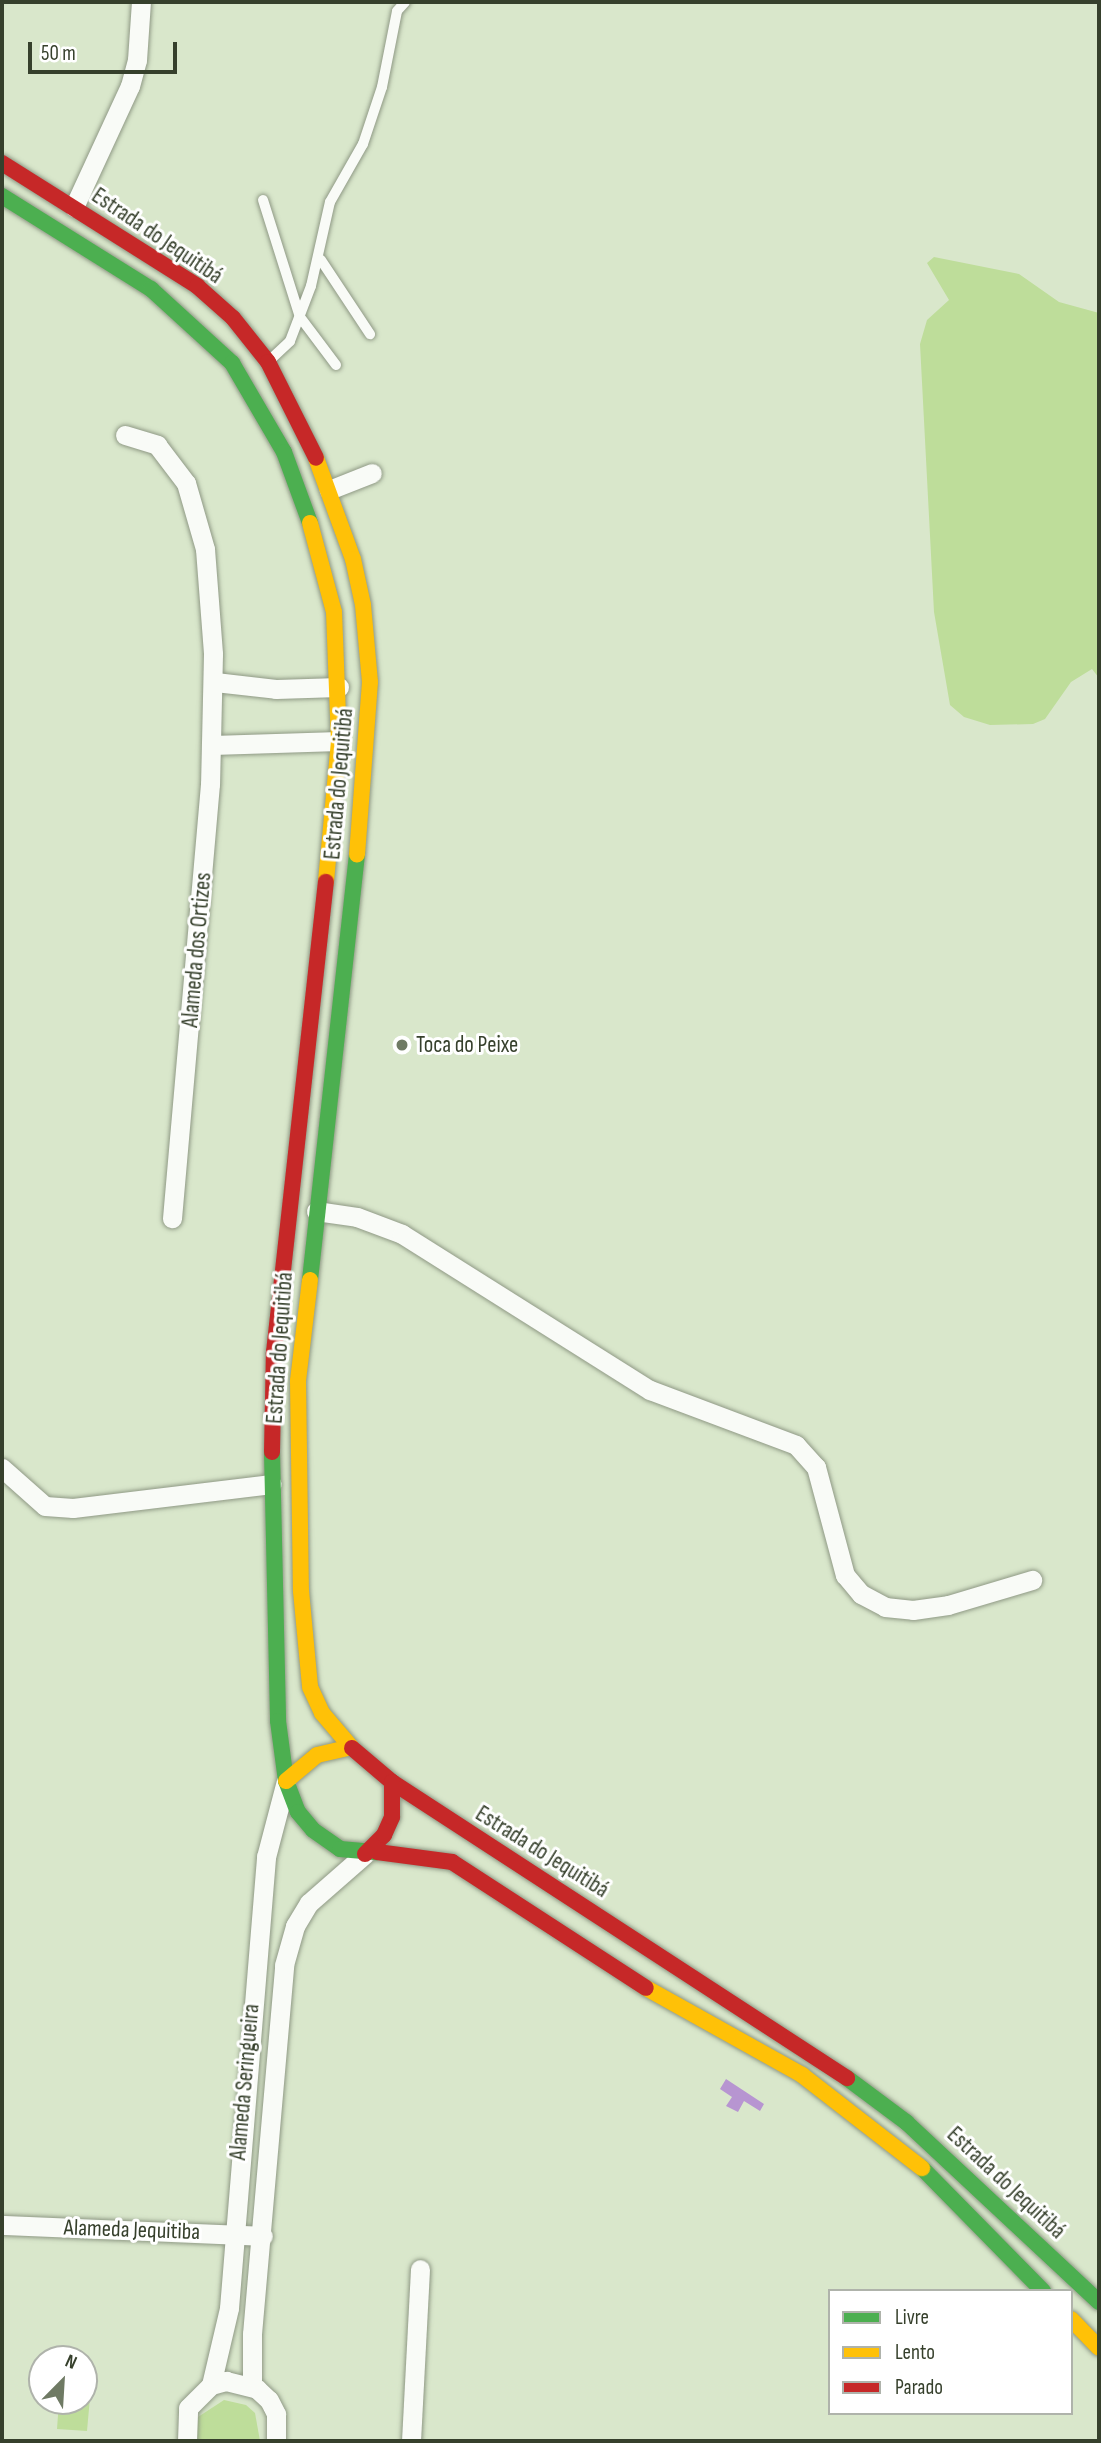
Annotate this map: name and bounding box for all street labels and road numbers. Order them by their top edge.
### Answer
street label: Estrada do Jequitibá [86,182,228,290]
street label: Estrada do Jequitibá [319,707,359,861]
street label: Alameda dos Ortizes [176,871,218,1029]
street label: Estrada do Jequitibá [261,1271,299,1425]
street label: Estrada do Jequitibá [470,1800,614,1904]
street label: Alameda Seringueira [224,2003,266,2161]
street label: Estrada do Jequitibá [941,2121,1071,2245]
street label: Alameda Jequitiba [63,2214,201,2246]

